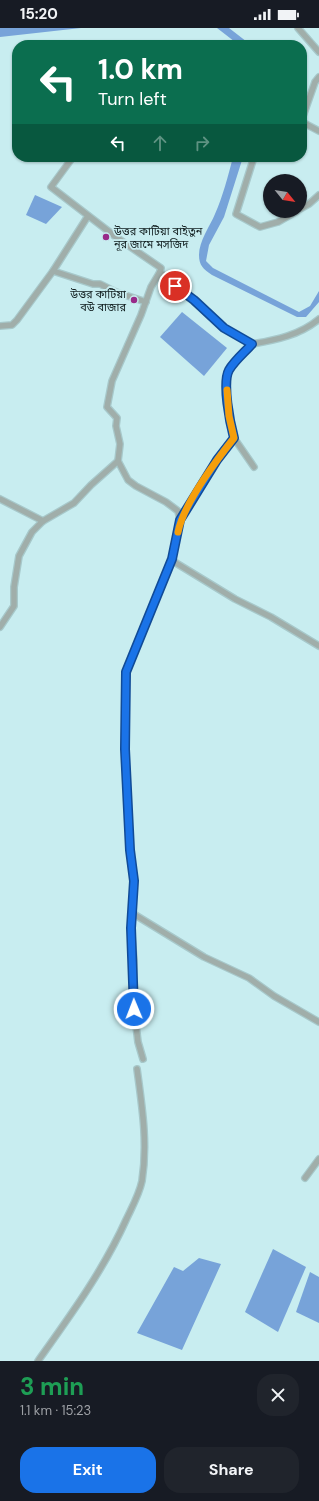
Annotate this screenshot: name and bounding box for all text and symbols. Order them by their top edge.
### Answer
text: 15:20 [20,4,58,24]
text: 1.0 km [98,51,183,88]
icon: left [32,56,84,108]
text: Turn left [98,87,167,111]
icon: left [107,132,129,154]
icon: ahead [149,132,171,154]
icon: right [191,132,213,154]
north arrow [263,174,307,218]
map controls [263,174,307,218]
place label: উত্তর কাটিয়া বাইতুন নূর জামে মসজিদ [113,224,203,251]
marker: উত্তর কাটিয়া বাইতুন নূর জামে মসজিদ [101,232,111,242]
pin [158,269,192,303]
icon: arrive [164,275,186,297]
place label: উত্তর কাটিয়া বউ বাজার [69,287,127,314]
marker: উত্তর কাটিয়া বউ বাজার [129,295,139,305]
position arrow [113,988,155,1030]
text: 3 min [20,1371,84,1402]
button: close [257,1374,299,1416]
text: 1.1 km · 15:23 [20,1402,91,1419]
button: Exit [20,1447,156,1493]
button: Share [164,1447,299,1493]

